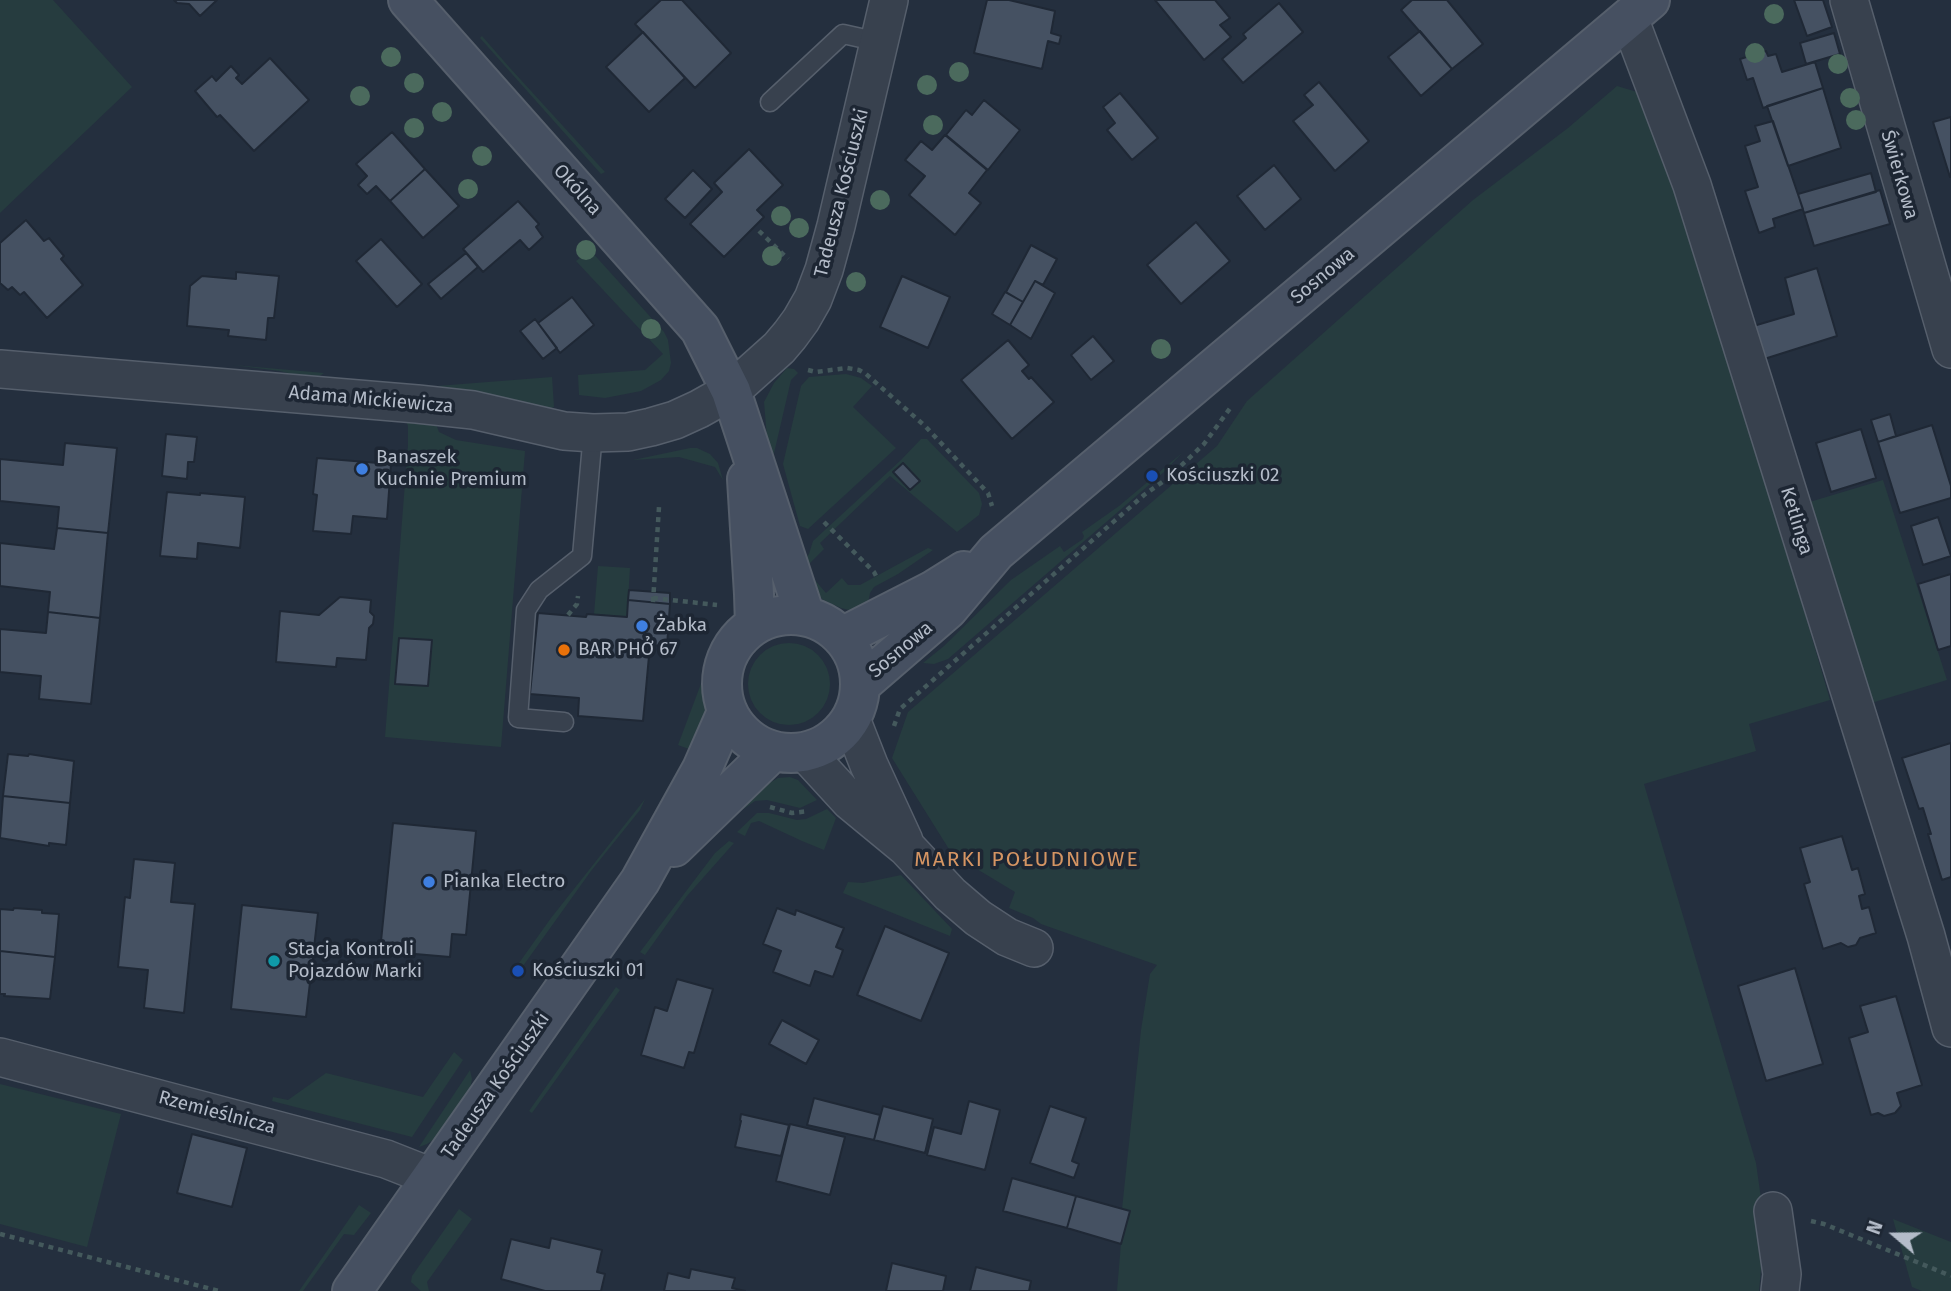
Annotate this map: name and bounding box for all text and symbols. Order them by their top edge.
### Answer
street label: Tadeusza Kościuszki [810,106,874,280]
street label: Świerkowa [1875,128,1923,222]
street label: Okólna [548,160,606,220]
street label: Sosnowa [1286,243,1360,309]
street label: Adama Mickiewicza [288,381,454,419]
place label: Banaszek Kuchnie Premium [376,447,527,491]
marker: Banaszek Kuchnie Premium [354,461,370,477]
place label: Kościuszki 02 [1166,465,1279,487]
marker: Kościuszki 02 [1144,468,1160,484]
street label: Ketlinga [1775,484,1817,558]
place label: Żabka [656,615,707,637]
street label: Sosnowa [864,617,938,683]
marker: Żabka [634,618,650,634]
place label: BAR PHỞ 67 [578,639,677,661]
marker: BAR PHỞ 67 [556,642,572,658]
district label: MARKI POŁUDNIOWE [916,847,1138,873]
place label: Pianka Electro [443,871,565,893]
marker: Pianka Electro [421,874,437,890]
place label: Stacja Kontroli Pojazdów Marki [288,939,422,983]
marker: Stacja Kontroli Pojazdów Marki [266,953,282,969]
place label: Kościuszki 01 [532,960,644,982]
marker: Kościuszki 01 [510,963,526,979]
street label: Tadeusza Kościuszki [437,1009,555,1163]
street label: Rzemieślnicza [156,1086,278,1140]
north arrow [1860,1200,1930,1270]
text: N [1862,1218,1888,1238]

